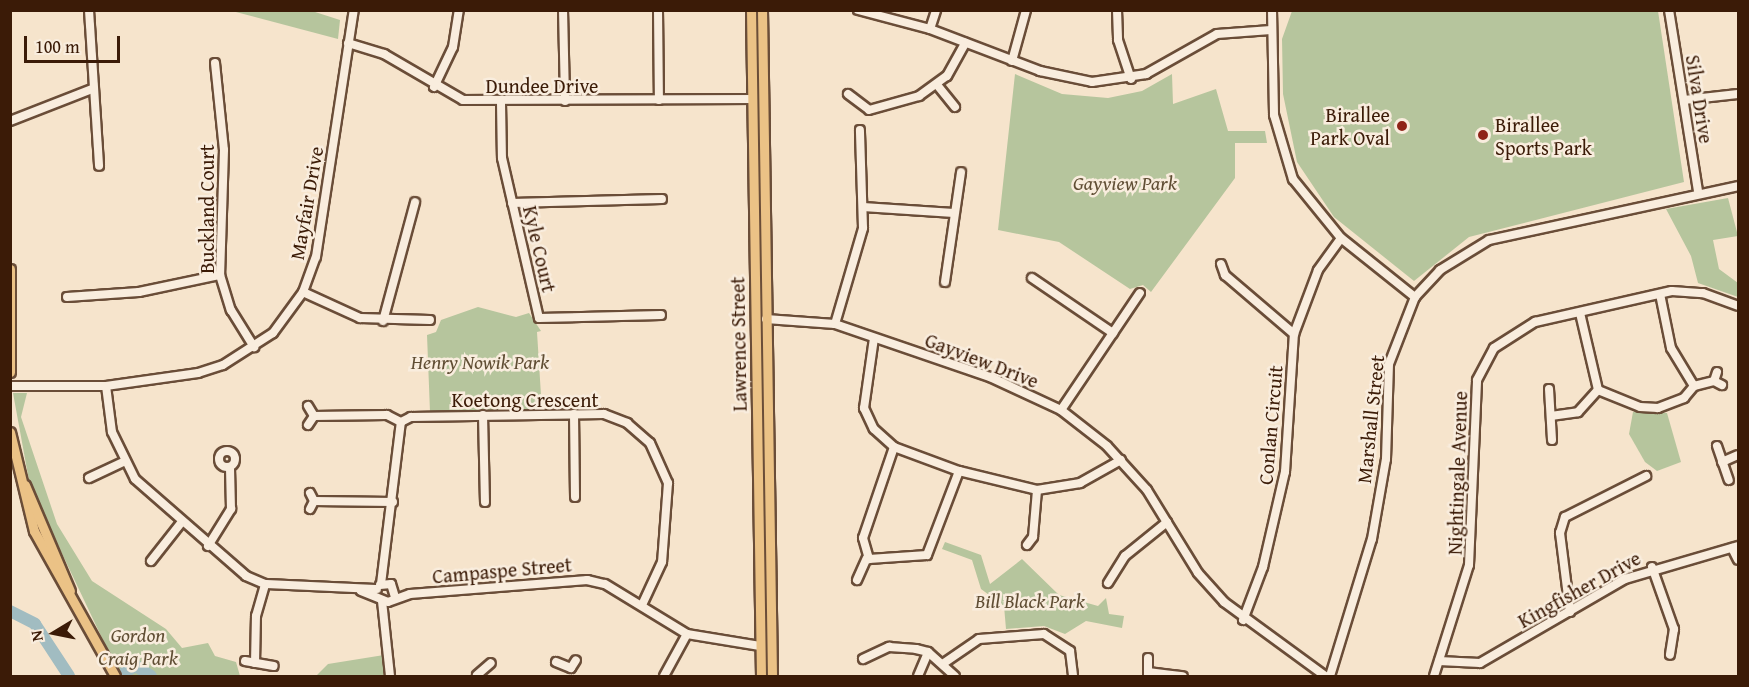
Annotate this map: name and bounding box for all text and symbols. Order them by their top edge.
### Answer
scale bar [27,24,123,62]
text: 100 m [35,33,80,60]
street label: Silva Drive [1681,53,1719,145]
street label: Dundee Drive [486,73,598,97]
place label: Birallee Park Oval [1310,102,1390,149]
place label: Birallee Sports Park [1495,112,1592,159]
marker: Birallee Park Oval [1395,119,1409,133]
marker: Birallee Sports Park [1476,128,1490,142]
street label: Buckland Court [194,144,218,274]
street label: Mayfair Drive [284,144,328,262]
park label: Gayview Park [1073,170,1177,194]
street label: Kyle Court [518,203,562,295]
street label: Lawrence Street [725,276,751,412]
street label: Gayview Drive [922,327,1042,393]
park label: Henry Nowik Park [411,349,549,373]
street label: Marshall Street [1351,354,1389,484]
street label: Conlan Circuit [1253,364,1287,486]
street label: Koetong Crescent [452,387,598,411]
street label: Nightingale Avenue [1442,391,1472,555]
street label: Kingfisher Drive [1513,545,1645,633]
street label: Campaspe Street [431,552,573,588]
park label: Bill Black Park [975,588,1085,612]
north arrow [24,603,84,663]
park label: Gordon Craig Park [98,623,178,670]
text: N [24,629,49,643]

